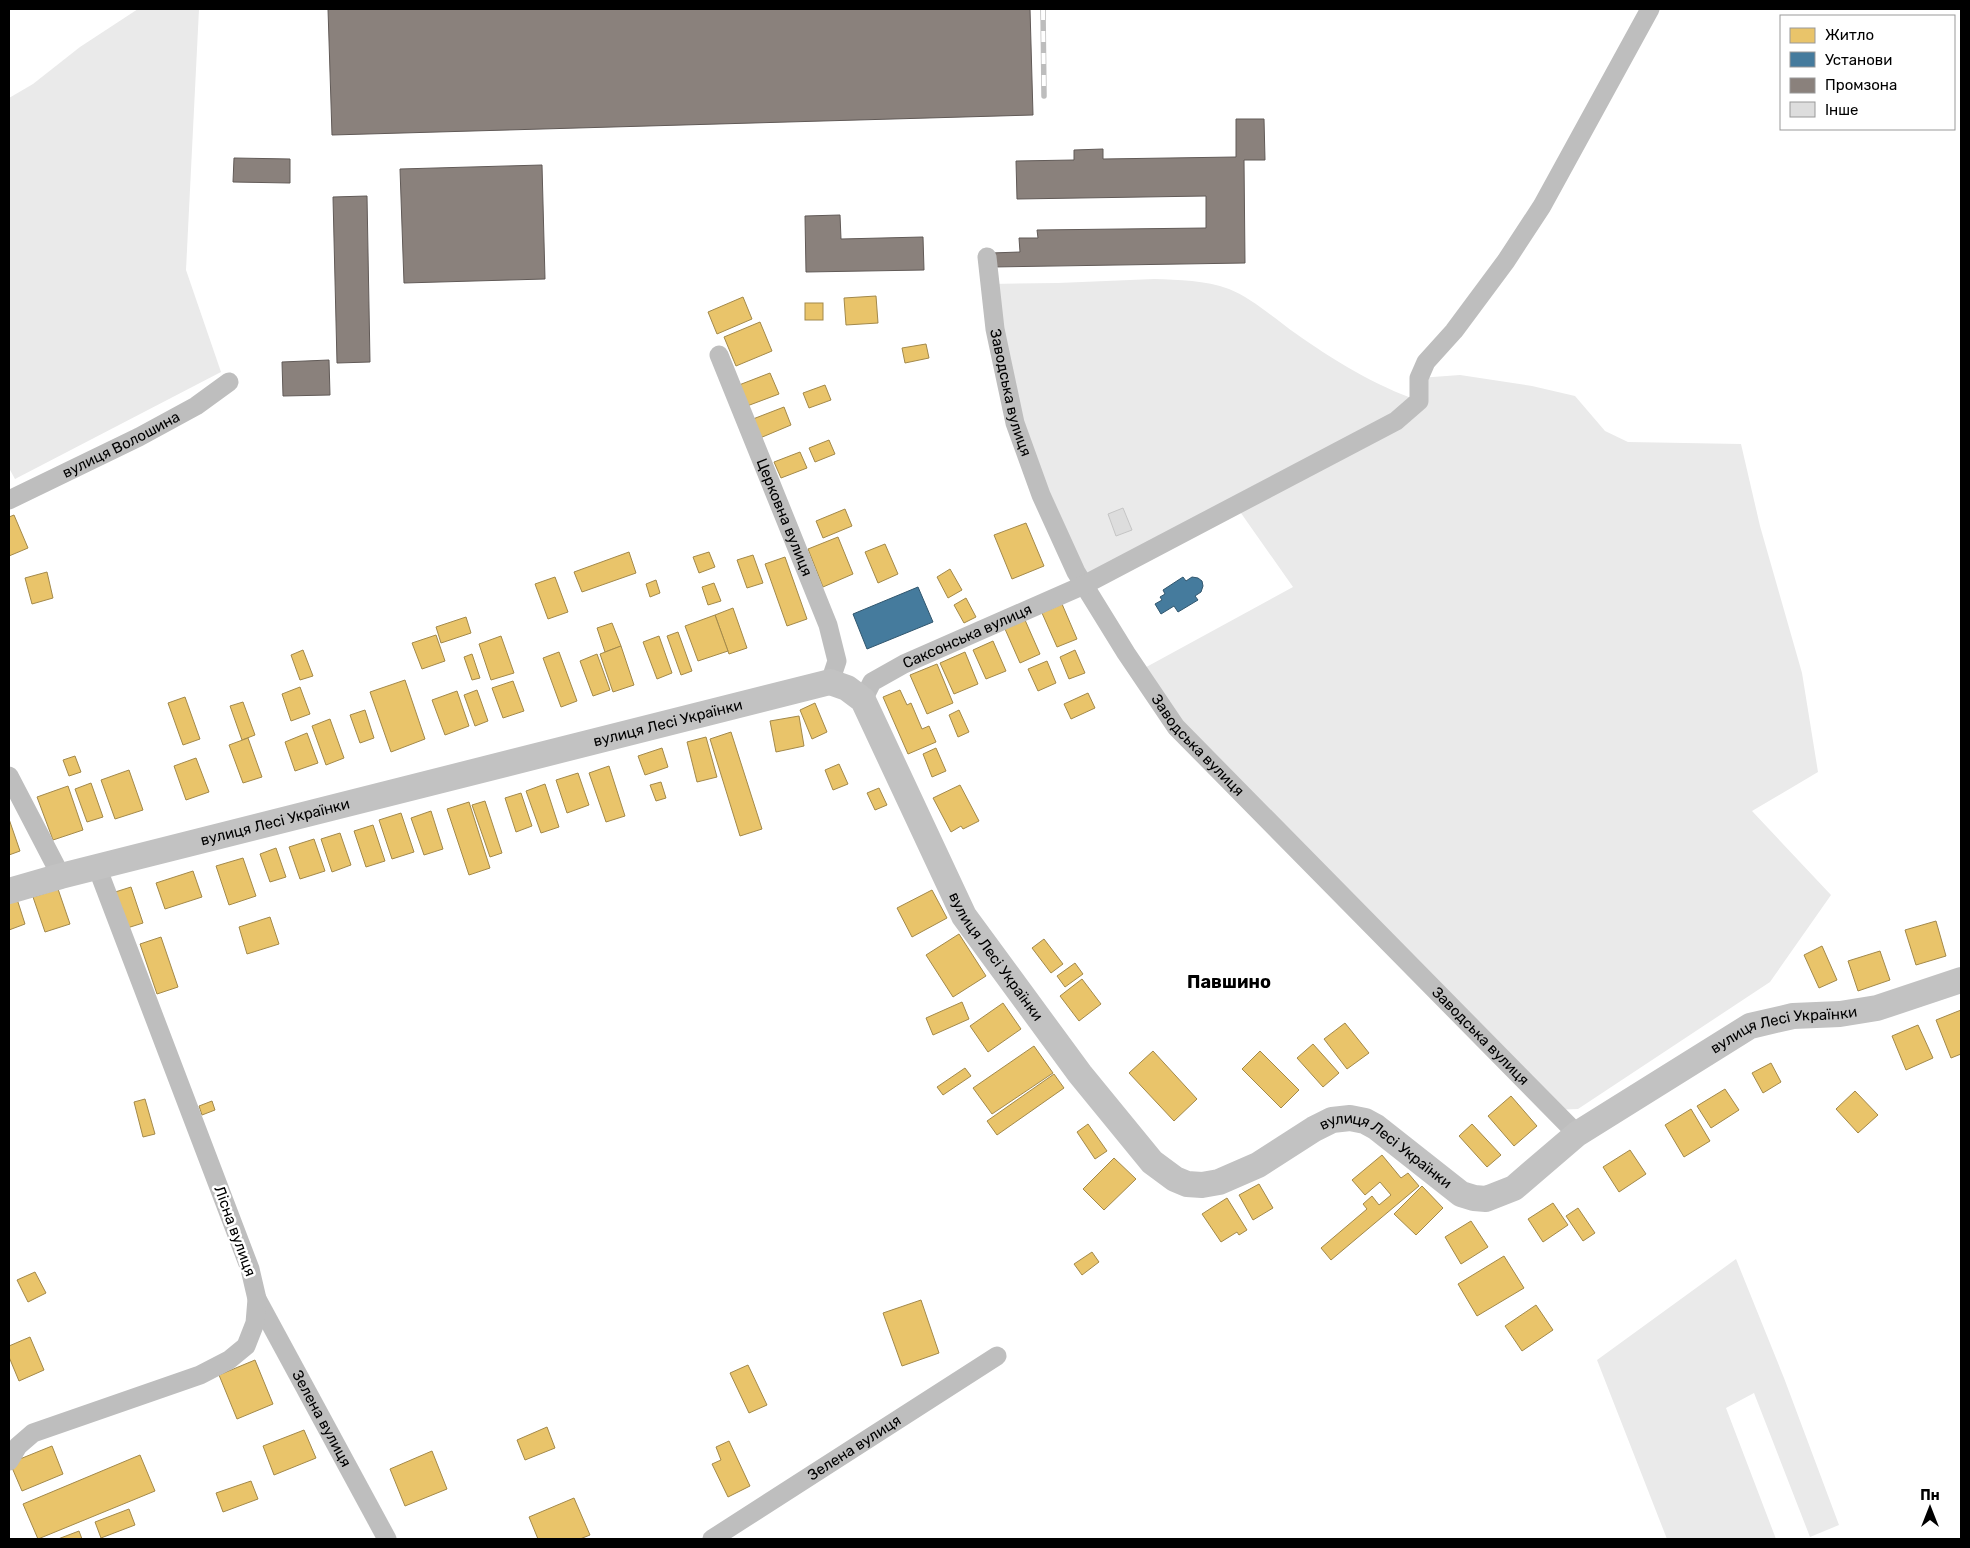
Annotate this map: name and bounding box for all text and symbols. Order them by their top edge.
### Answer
legend [1780,15,1955,130]
text: Житло [1825,26,1874,44]
text: Установи [1825,51,1892,69]
text: Промзона [1825,76,1897,94]
text: Інше [1825,101,1858,119]
street label: Заводська вулиця [986,327,1035,459]
street label: вулиця Волошина [59,407,183,482]
street label: Церковна вулиця [753,456,816,579]
street label: Саксонська вулиця [900,600,1035,672]
street label: Заводська вулиця [1147,691,1248,800]
street label: вулиця Лесі Українки [591,695,744,750]
street label: вулиця Лесі Українки [199,794,352,849]
street label: вулиця Лесі Українки [945,889,1047,1024]
district label: Павшино [1187,971,1271,993]
street label: Заводська вулиця [1428,983,1533,1089]
street label: вулиця Лесі Українки [1707,1002,1858,1057]
street label: вулиця Лесі Українки [1316,1109,1456,1192]
street label: Лісна вулиця [210,1183,260,1279]
street label: Зелена вулиця [288,1367,355,1470]
street label: Зелена вулиця [804,1411,904,1484]
north arrow [1905,1483,1955,1533]
text: Пн [1920,1487,1940,1504]

